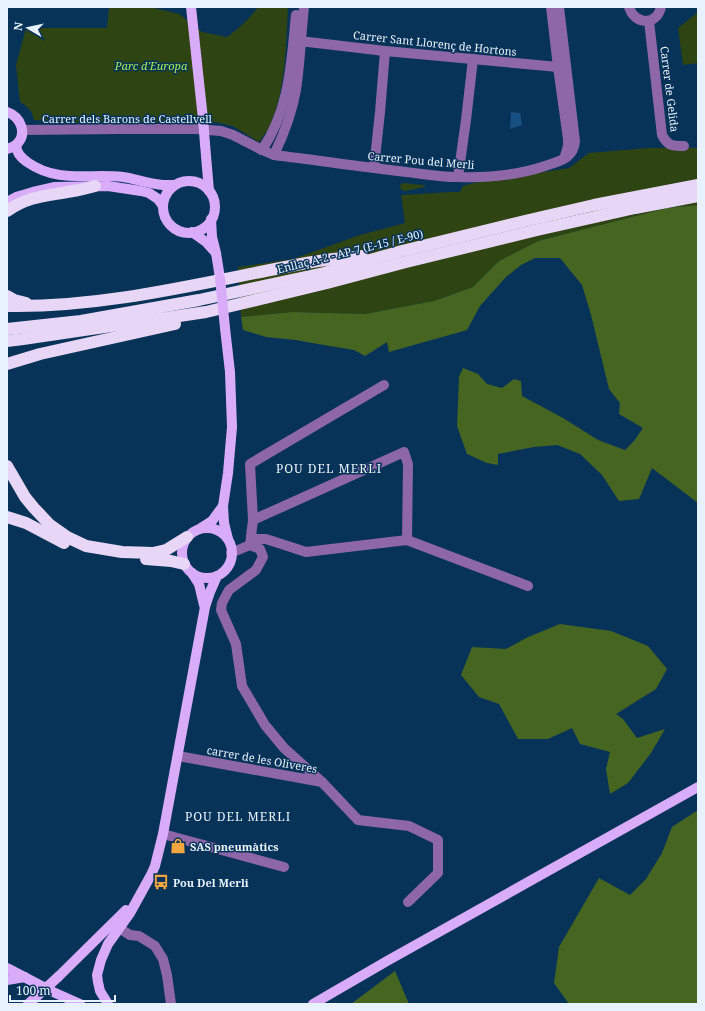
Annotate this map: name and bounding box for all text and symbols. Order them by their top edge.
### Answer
north arrow [8,8,48,48]
text: N [10,21,26,32]
street label: Carrer Sant Llorenç de Hortons [353,27,518,59]
street label: Carrer de Gelida [657,45,683,133]
park label: Parc d'Europa [114,58,188,73]
street label: Carrer dels Barons de Castellvell [42,111,213,126]
street label: Carrer Pou del Merli [367,148,476,172]
street label: Enllaç A-2 - AP-7 (E-15 / E-90) [275,226,425,276]
district label: POU DEL MERLI [276,460,382,477]
street label: carrer de les Oliveres [206,742,318,776]
district label: POU DEL MERLI [185,808,291,825]
shop icon: SAS pneumàtics [169,837,187,855]
place label: SAS pneumàtics [190,839,279,854]
bus stop icon: Pou Del Merli [152,873,170,891]
place label: Pou Del Merli [173,875,249,890]
scale bar [10,977,115,1003]
text: 100 m [16,982,51,999]

